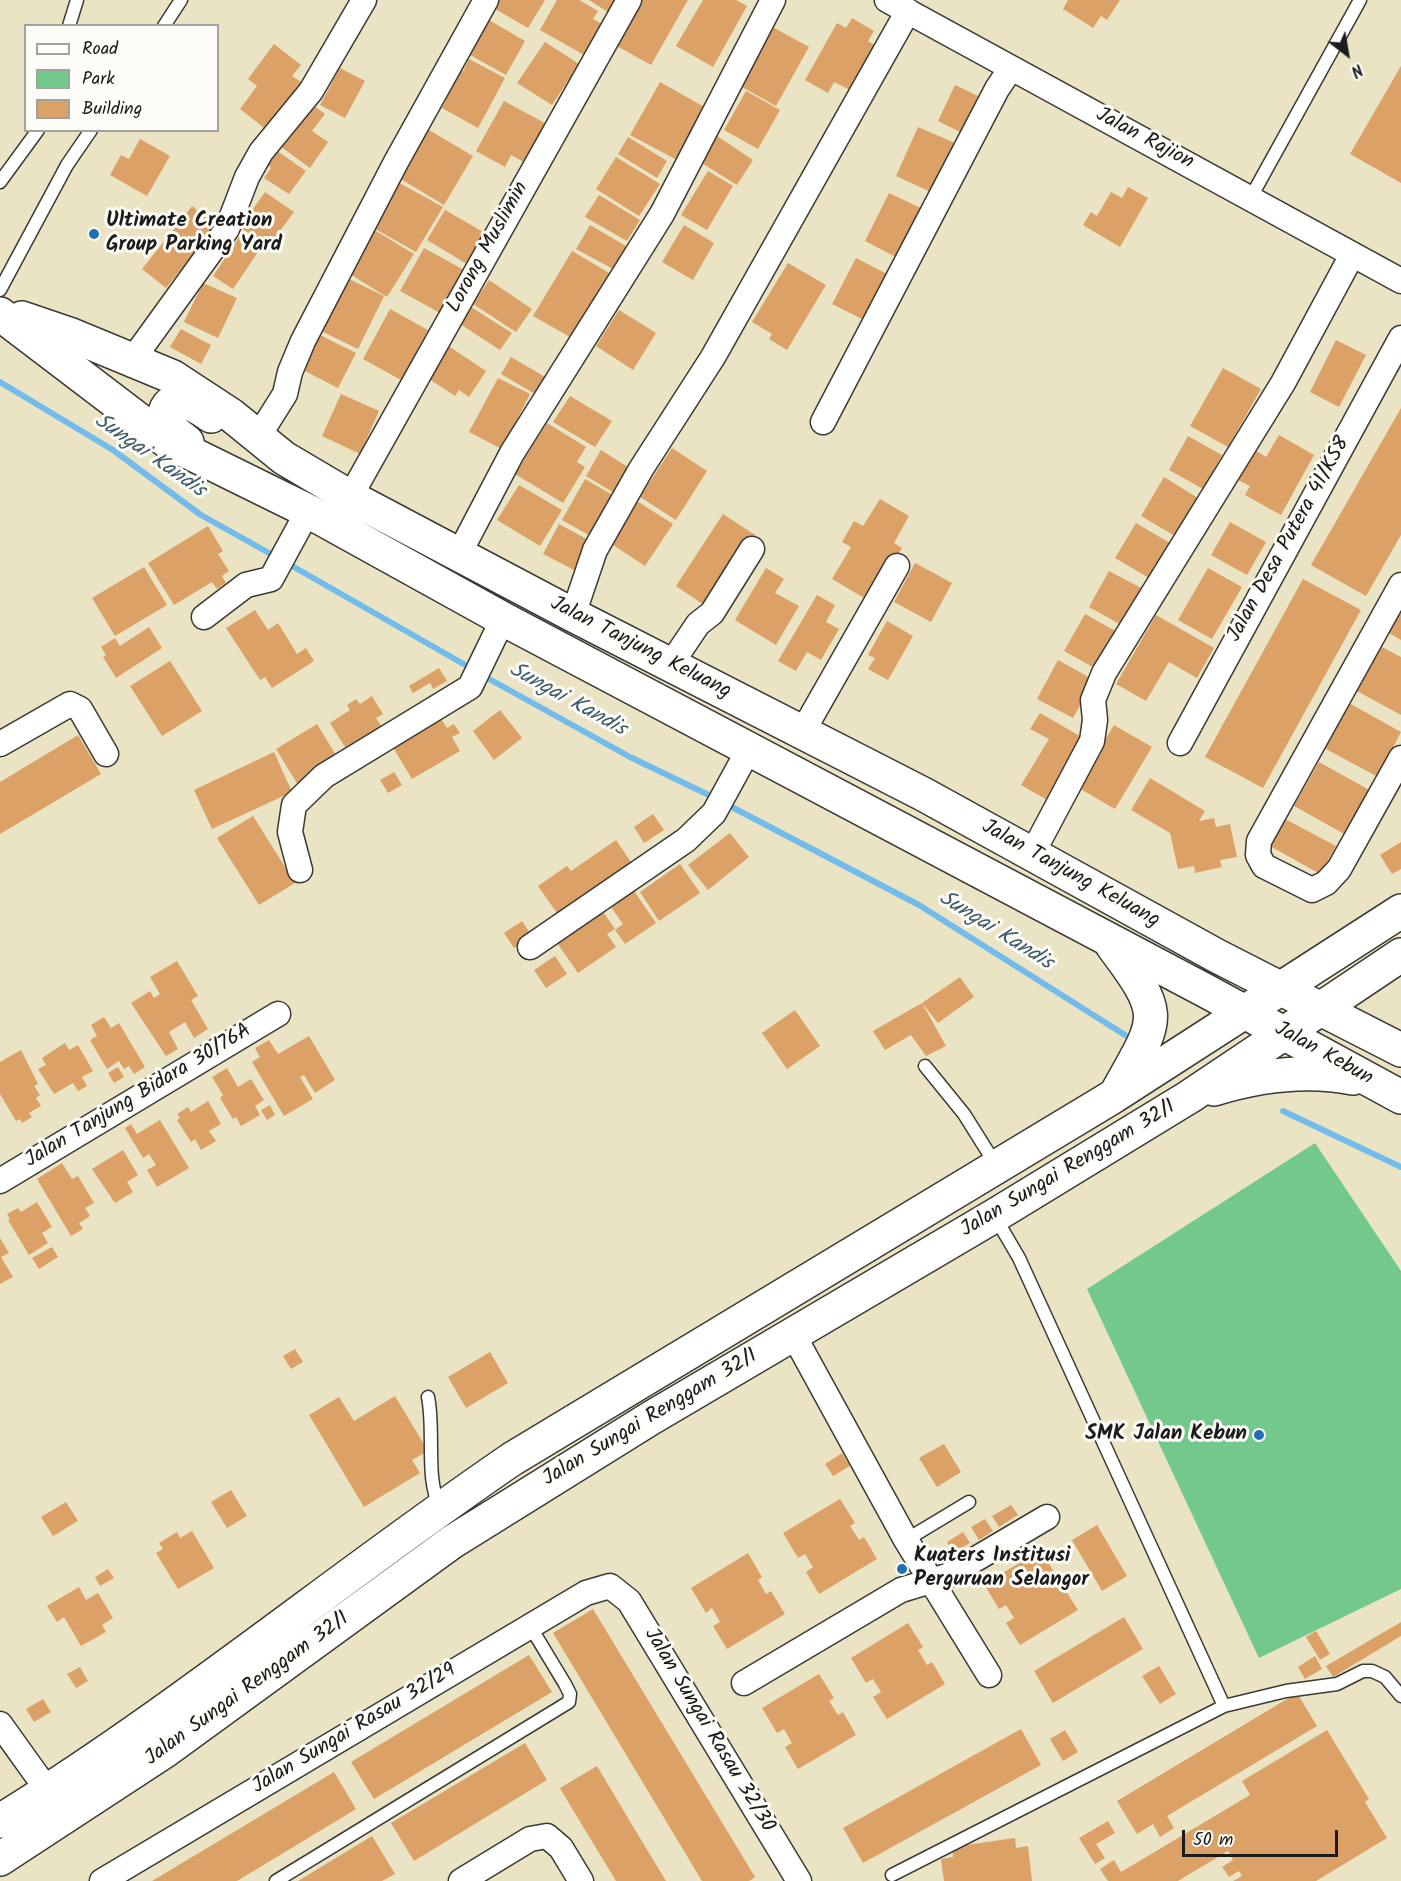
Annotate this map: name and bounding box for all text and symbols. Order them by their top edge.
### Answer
legend [24,24,219,132]
north arrow [1317,24,1377,84]
text: Road [82,35,118,64]
text: N [1346,57,1367,83]
text: Park [82,65,115,94]
text: Building [82,95,142,124]
street label: Jalan Rajion [1091,104,1197,176]
street label: Lorong Muslimin [443,178,535,318]
place label: Ultimate Creation Group Parking Yard [106,209,282,259]
marker: Ultimate Creation Group Parking Yard [87,227,101,241]
water label: Sungai Kandis [88,409,210,505]
street label: Jalan Desa Putera 41/KS8 [1223,433,1357,647]
street label: Jalan Tanjung Keluang [545,592,735,706]
water label: Sungai Kandis [504,658,630,744]
street label: Jalan Tanjung Keluang [977,816,1163,934]
water label: Sungai Kandis [933,887,1057,977]
street label: Jalan Kebun [1269,1018,1377,1092]
street label: Jalan Tanjung Bidara 30/76A [21,1019,257,1175]
street label: Jalan Sungai Renggam 32/1 [957,1096,1181,1244]
street label: Jalan Sungai Renggam 32/1 [539,1345,763,1493]
place label: SMK Jalan Kebun [1085,1422,1247,1448]
marker: SMK Jalan Kebun [1252,1428,1266,1442]
place label: Kuaters Institusi Perguruan Selangor [914,1544,1089,1594]
marker: Kuaters Institusi Perguruan Selangor [895,1562,909,1576]
street label: Jalan Sungai Renggam 32/1 [141,1607,355,1773]
street label: Jalan Sungai Rasau 32/30 [637,1624,779,1838]
street label: Jalan Sungai Rasau 32/29 [248,1659,462,1801]
scale bar [1185,1818,1341,1856]
text: 50 m [1193,1826,1233,1855]

